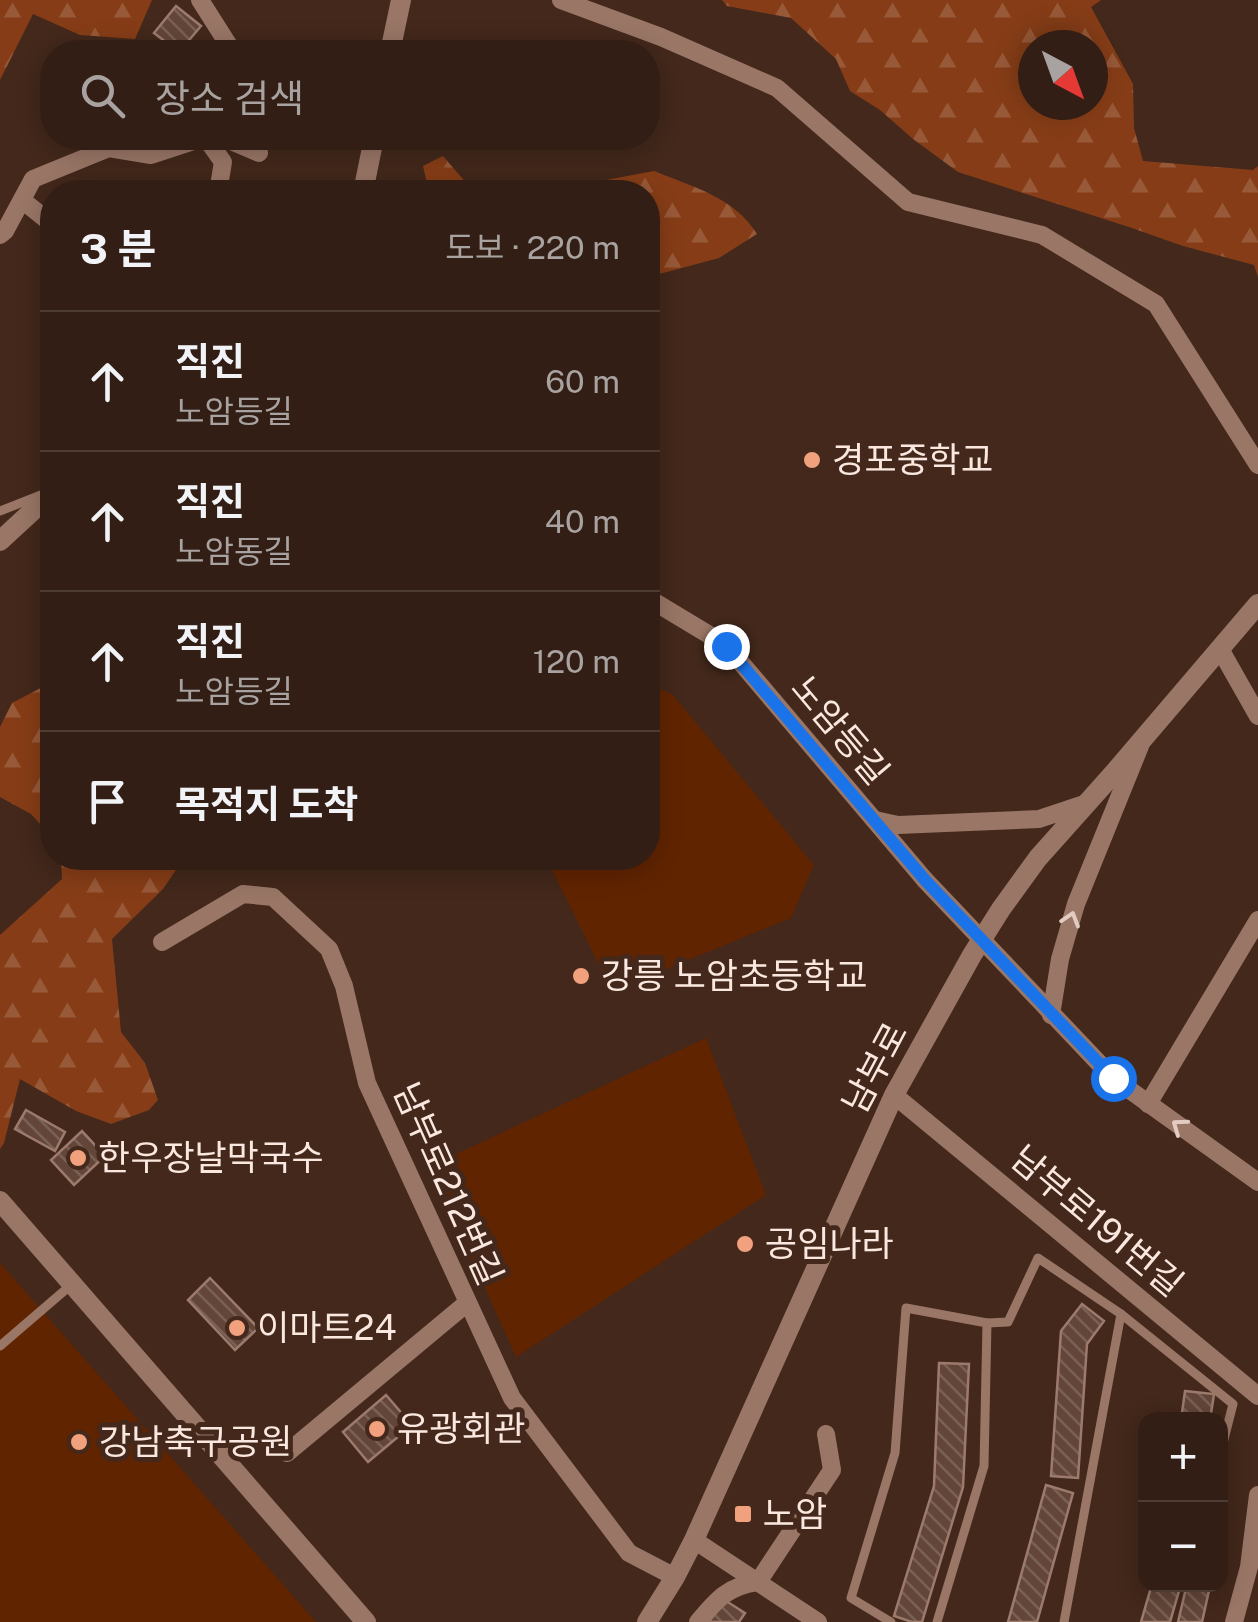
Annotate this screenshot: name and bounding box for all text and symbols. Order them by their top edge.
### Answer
north arrow [1018,30,1108,120]
search box [40,40,660,150]
icon: search [75,68,130,123]
text: 장소 검색 [155,76,304,121]
text: 3 분 [80,224,156,273]
text: 도보 · 220 m [445,229,620,266]
text: 직진 [175,339,245,384]
icon: ahead [80,354,135,409]
text: 60 m [545,363,620,400]
text: 노암등길 [175,393,293,430]
place label: 경포중학교 [832,439,993,480]
marker: 경포중학교 [801,449,823,471]
text: 직진 [175,479,245,524]
icon: ahead [80,494,135,549]
text: 40 m [545,503,620,540]
text: 노암동길 [175,533,293,570]
text: 직진 [175,619,245,664]
route end [704,624,750,670]
icon: ahead [80,634,135,689]
text: 120 m [533,643,620,680]
street label: 노암등길 [783,667,897,792]
text: 노암등길 [175,673,293,710]
icon: arrive [80,774,135,829]
text: 목적지 도착 [175,782,358,827]
one-way arrow [1059,912,1080,929]
place label: 강릉 노암초등학교 [601,955,867,996]
marker: 강릉 노암초등학교 [570,965,592,987]
street label: 남부로 [834,1015,915,1120]
route start [1091,1056,1137,1102]
street label: 남부로212번길 [386,1076,511,1291]
one-way arrow [1172,1120,1190,1137]
place label: 한우장날막국수 [98,1137,323,1178]
street label: 남부로191번길 [1003,1137,1191,1304]
marker: 한우장날막국수 [67,1147,89,1169]
place label: 공임나라 [765,1223,894,1264]
marker: 공임나라 [734,1233,756,1255]
place label: 이마트24 [257,1307,396,1348]
marker: 이마트24 [226,1317,248,1339]
place label: 유광회관 [397,1408,526,1449]
map controls [1138,1412,1228,1592]
button: + [1138,1412,1228,1502]
marker: 유광회관 [366,1418,388,1440]
place label: 강남축구공원 [99,1421,292,1462]
marker: 강남축구공원 [68,1431,90,1453]
place label: 노암 [763,1493,827,1534]
button: − [1138,1502,1228,1592]
marker: 노암 [732,1503,754,1525]

